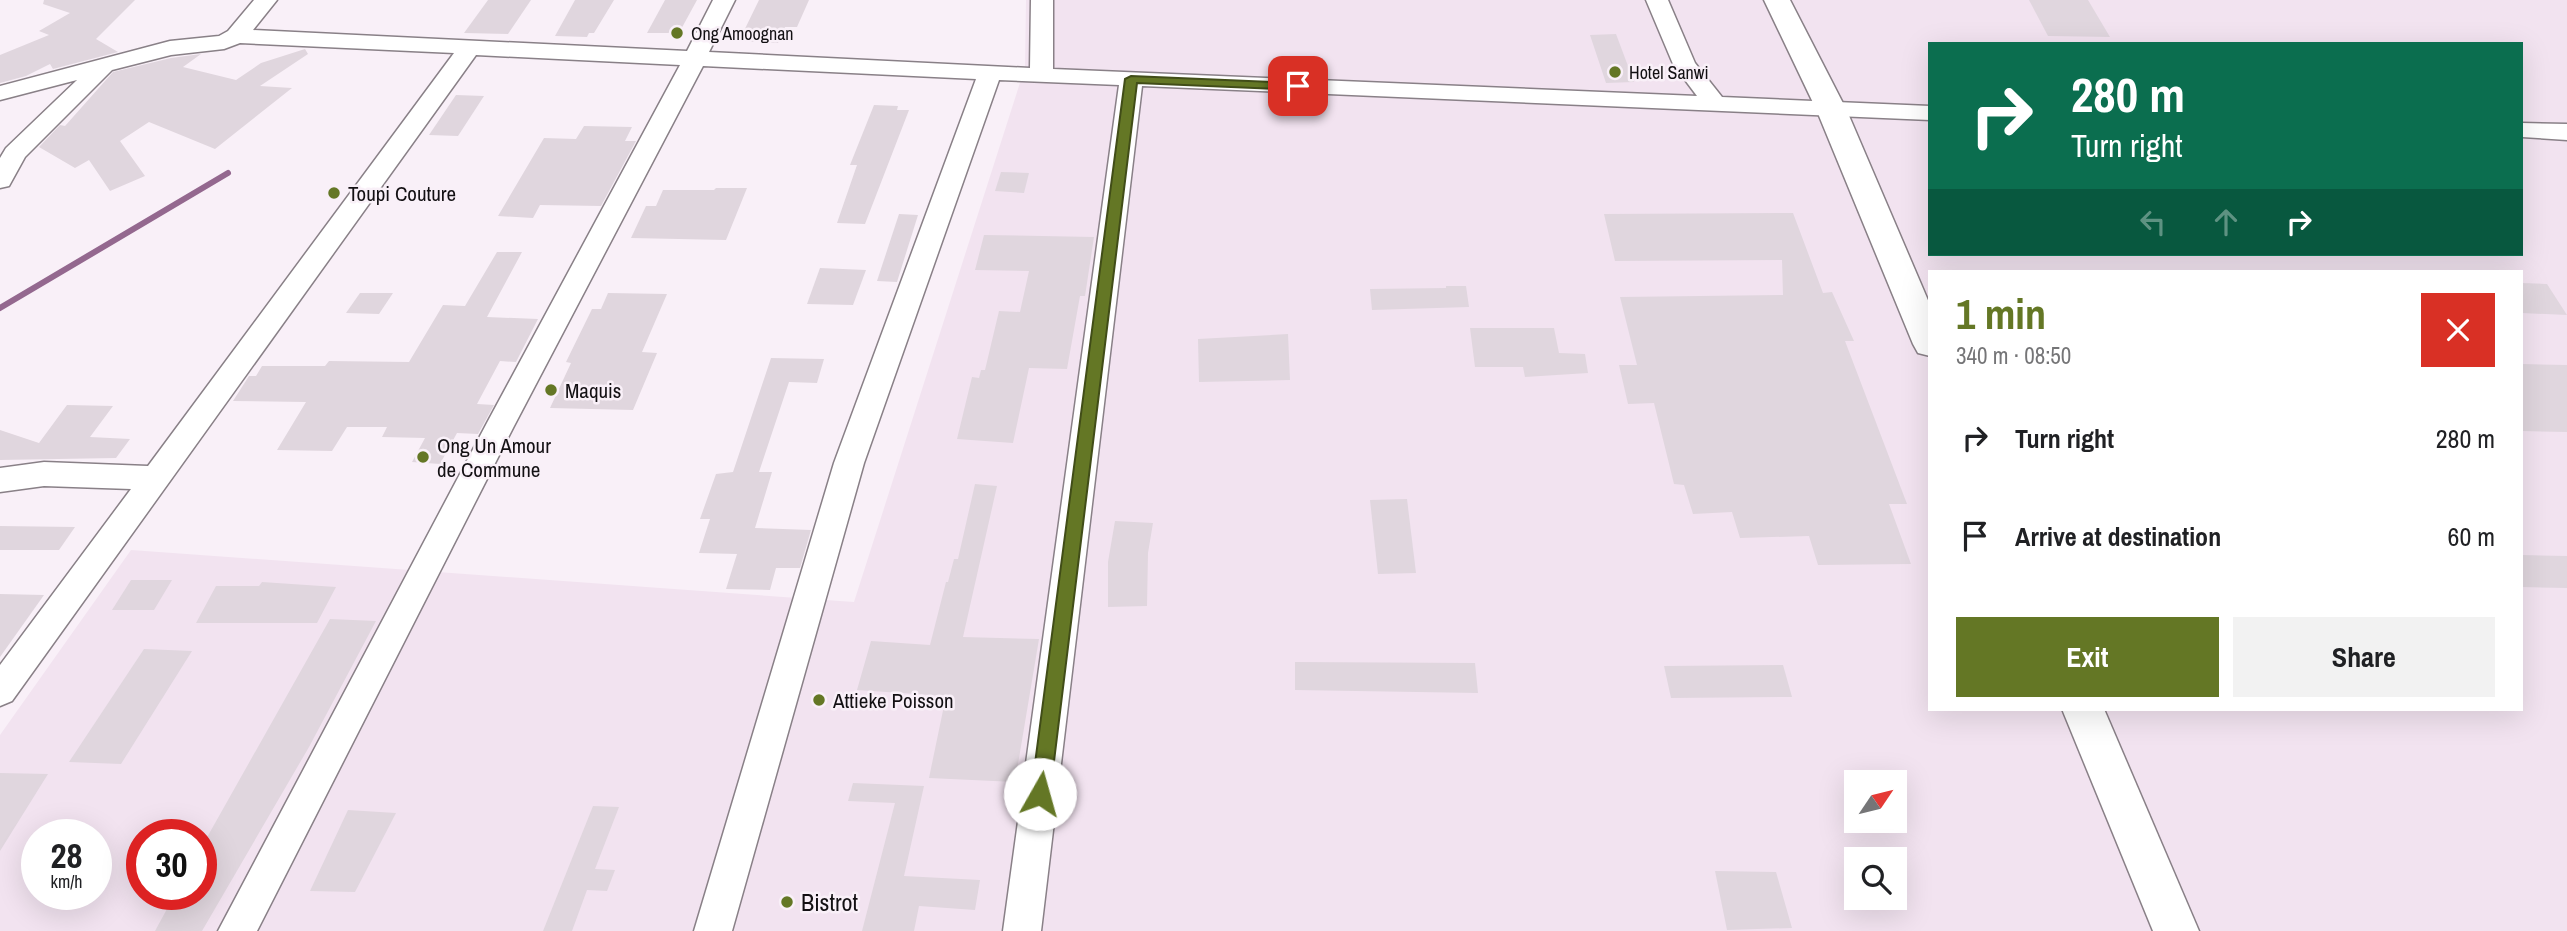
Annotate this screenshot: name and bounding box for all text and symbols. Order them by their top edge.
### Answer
place label: Ong Amoognan [691,21,794,46]
marker: Ong Amoognan [669,25,685,41]
pin [1268,56,1328,116]
place label: Hotel Sanwi [1629,60,1709,85]
text: 280 m [2071,61,2185,127]
marker: Hotel Sanwi [1607,64,1623,80]
icon: arrive [1279,67,1317,105]
icon: right [1956,70,2047,161]
text: Turn right [2071,124,2183,167]
place label: Toupi Couture [348,179,456,208]
marker: Toupi Couture [326,185,342,201]
icon: left [2134,203,2172,241]
icon: ahead [2207,203,2245,241]
icon: right [2280,203,2318,241]
text: 1 min [1956,286,2046,342]
button: close [2421,293,2495,367]
text: 340 m · 08:50 [1956,340,2071,371]
place label: Maquis [565,376,621,405]
marker: Maquis [543,382,559,398]
icon: right [1956,419,1994,457]
text: Turn right [2015,421,2114,456]
text: 280 m [2436,421,2495,456]
place label: Ong Un Amour de Commune [437,431,551,484]
marker: Ong Un Amour de Commune [415,449,431,465]
icon: arrive [1956,517,1994,555]
text: Arrive at destination [2015,519,2221,554]
text: 60 m [2448,519,2495,554]
button: Exit [1956,617,2219,697]
button: Share [2233,617,2495,697]
place label: Attieke Poisson [832,686,954,715]
marker: Attieke Poisson [811,692,827,708]
position arrow [1003,757,1077,831]
north arrow [1844,770,1908,833]
map controls [1844,770,1907,910]
speed limit sign: 30 [126,819,217,910]
text: 28 [51,832,82,879]
button: search [1844,847,1907,910]
text: km/h [51,869,83,894]
place label: Bistrot [801,886,858,918]
marker: Bistrot [779,894,795,910]

